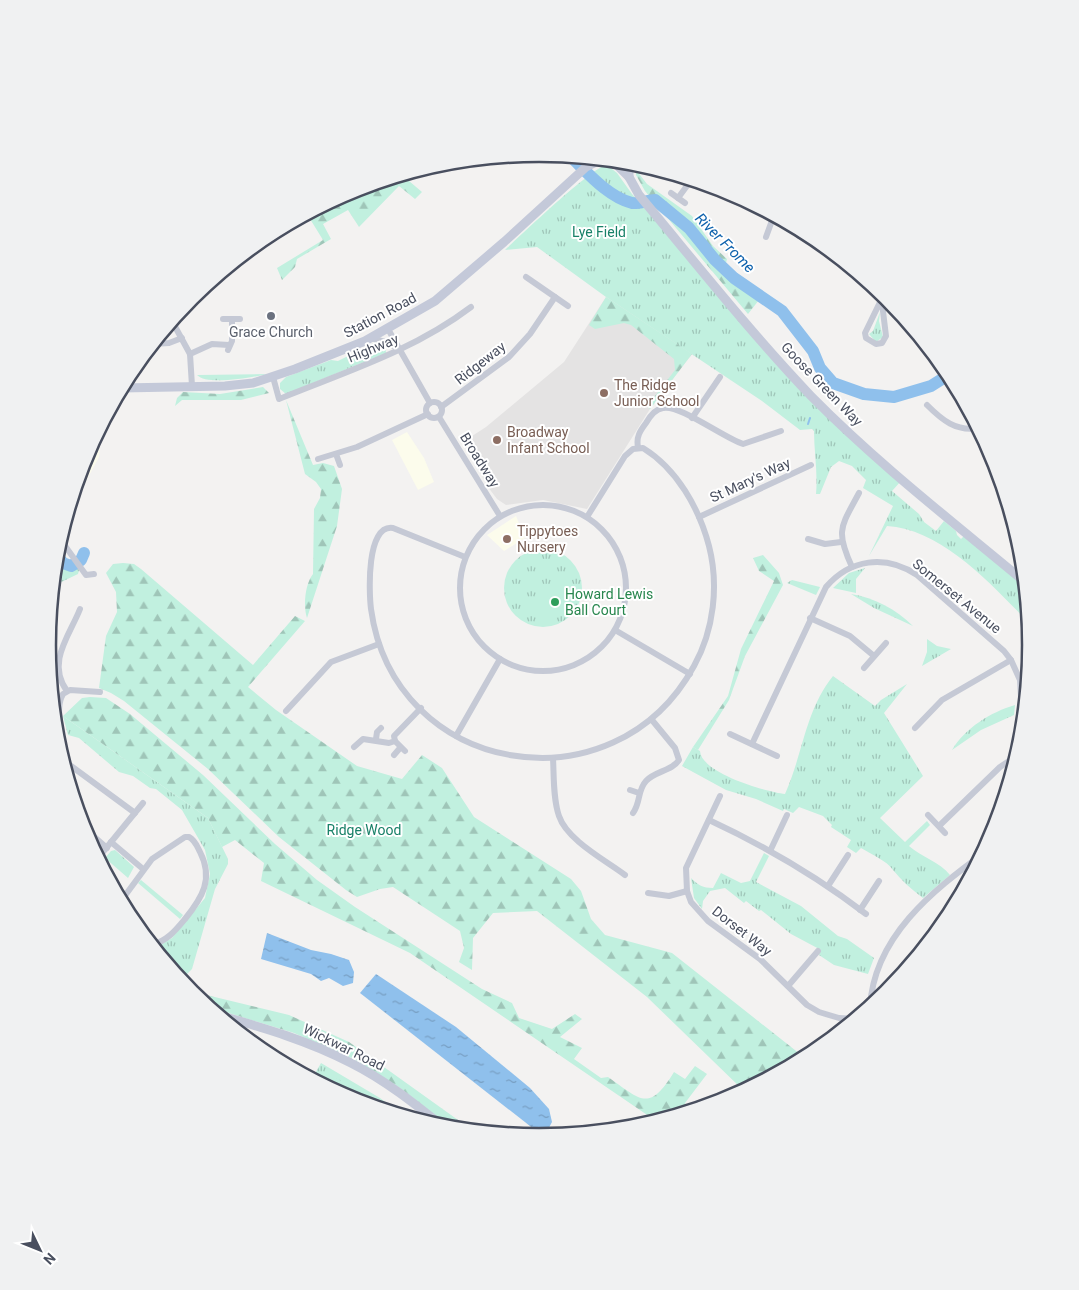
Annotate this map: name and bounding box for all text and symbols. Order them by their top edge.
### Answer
water label: River Frome [691,209,759,277]
park label: Lye Field [572,224,626,240]
street label: Station Road [341,289,419,341]
marker: Grace Church [265,310,277,322]
place label: Grace Church [229,324,313,340]
street label: Highway [345,330,401,365]
street label: Ridgeway [451,338,509,388]
street label: Goose Green Way [778,339,866,429]
place label: The Ridge Junior School [614,377,700,409]
marker: The Ridge Junior School [598,387,610,399]
place label: Broadway Infant School [507,424,590,456]
street label: Broadway [457,430,503,491]
marker: Broadway Infant School [491,434,503,446]
street label: St Mary's Way [707,454,793,506]
place label: Tippytoes Nursery [517,523,578,555]
marker: Tippytoes Nursery [501,533,513,545]
street label: Somerset Avenue [910,555,1004,637]
place label: Howard Lewis Ball Court [565,586,653,618]
marker: Howard Lewis Ball Court [549,596,561,608]
park label: Ridge Wood [327,822,401,838]
street label: Dorset Way [709,903,775,959]
street label: Wickwar Road [301,1020,387,1074]
north arrow [15,1225,65,1275]
text: N [40,1250,59,1268]

